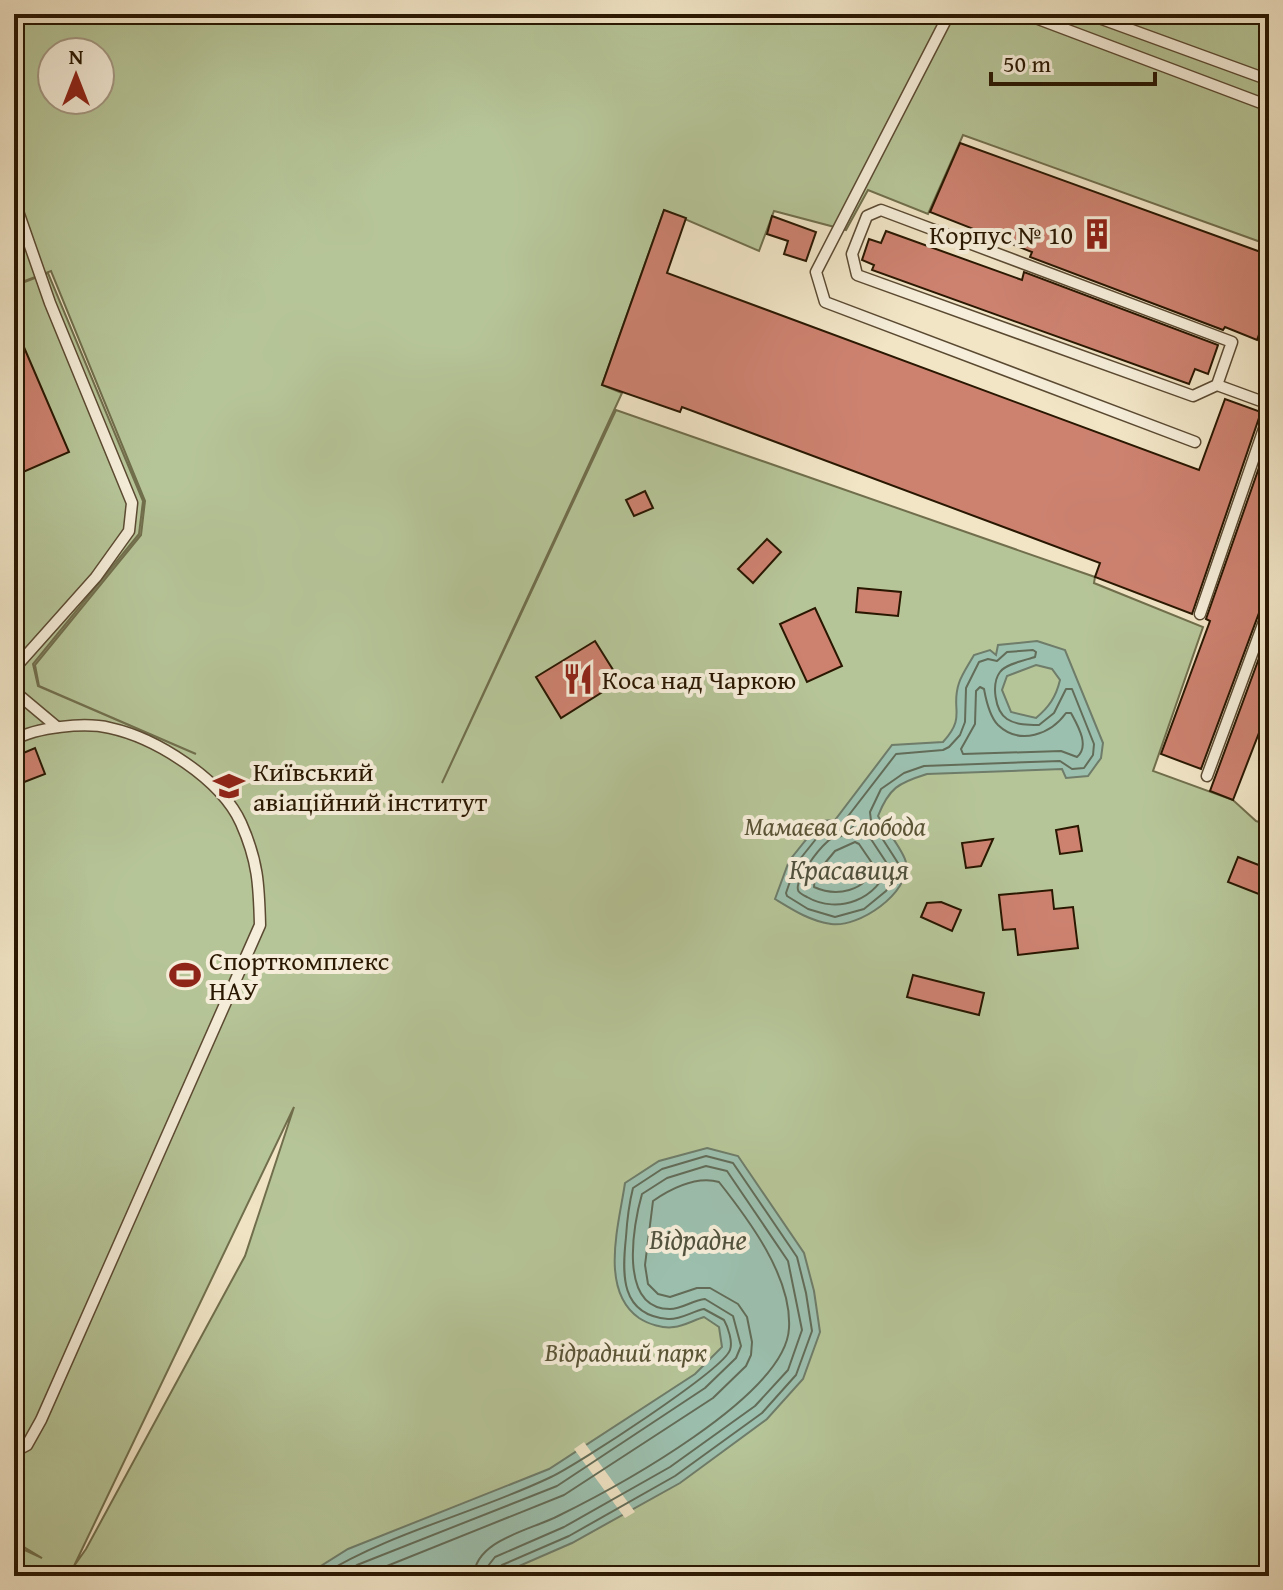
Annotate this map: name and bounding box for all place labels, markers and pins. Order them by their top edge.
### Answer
place label: Корпус № 10 [929,215,1073,254]
building icon: Корпус № 10 [1080,217,1114,251]
place label: Коса над Чаркою [602,660,796,699]
restaurant icon: Коса над Чаркою [561,662,595,696]
place label: Київський авіаційний інститут [253,752,488,821]
school or university icon: Київський авіаційний інститут [212,769,246,803]
place label: Спорткомплекс НАУ [209,941,389,1010]
sports icon: Спорткомплекс НАУ [168,958,202,992]

